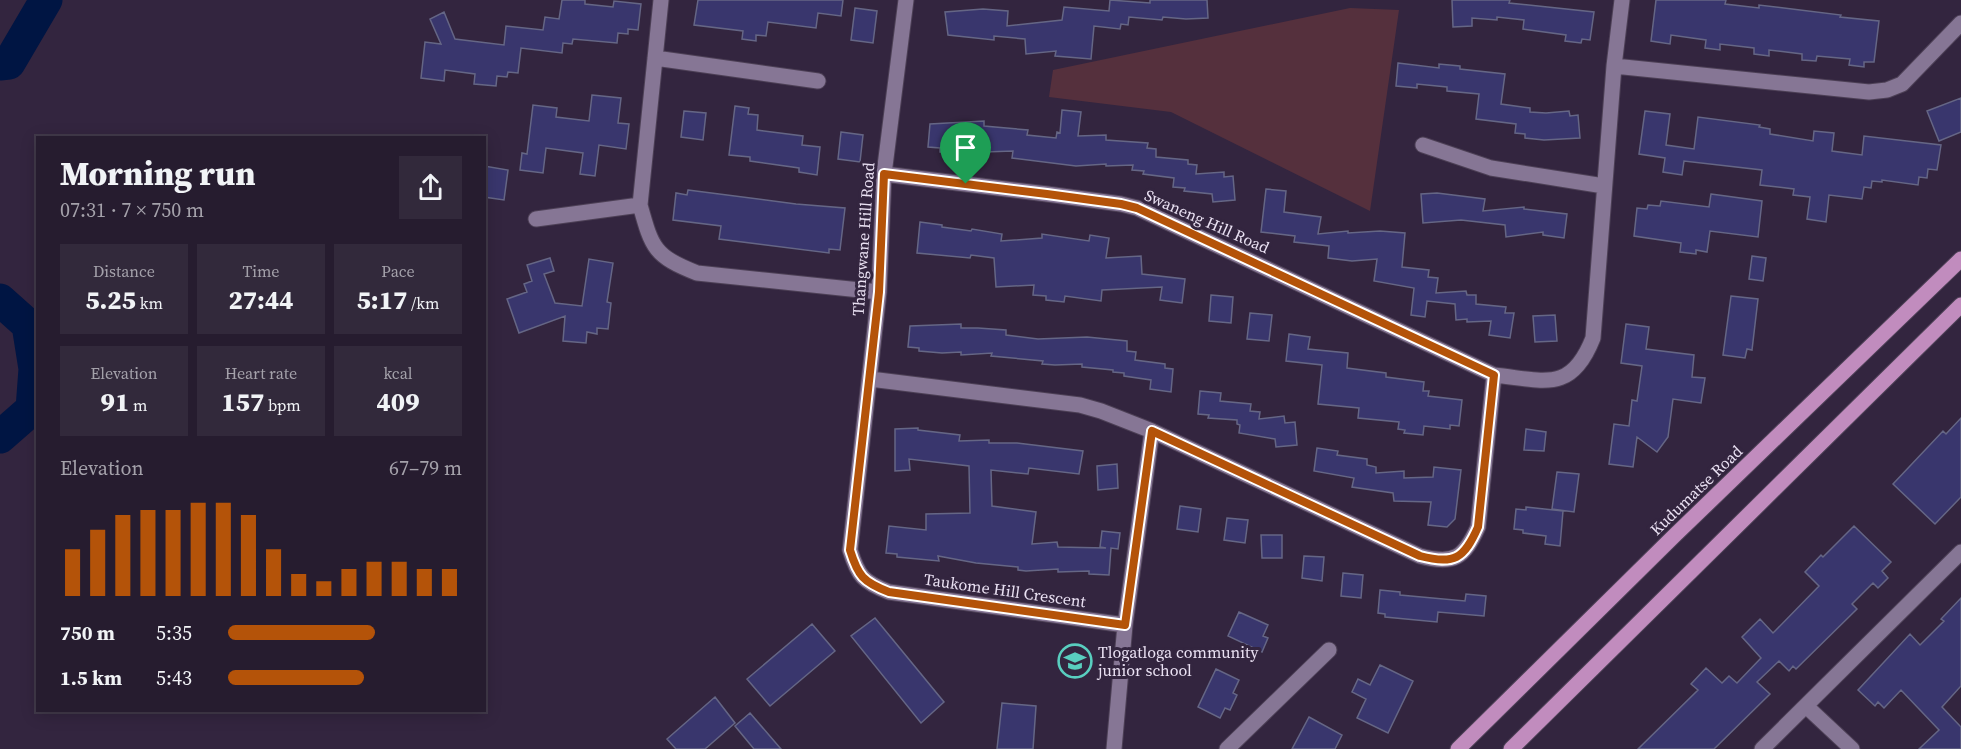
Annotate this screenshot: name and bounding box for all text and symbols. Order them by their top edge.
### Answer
pin [940,122,991,184]
icon: arrive [949,131,982,164]
text: Morning run [60,151,256,196]
button: share [399,156,462,219]
street label: Thangwane Hill Road [847,161,879,317]
street label: Swaneng Hill Road [1141,184,1273,258]
text: 07:31 · 7 × 750 m [60,196,204,224]
text: Distance [93,260,155,282]
text: Time [242,260,280,282]
text: Pace [381,260,415,282]
text: 5.25 [85,282,136,318]
text: 27:44 [228,282,294,318]
text: 5:17 [357,282,407,318]
text: km [136,292,163,314]
text: /km [407,292,439,314]
text: Elevation [91,362,157,384]
text: Heart rate [225,362,297,384]
text: kcal [383,362,413,384]
text: 91 [101,384,129,420]
text: 157 [221,384,264,420]
text: 409 [377,384,419,420]
text: m [129,394,147,416]
text: bpm [264,394,301,416]
street label: Kudumatse Road [1645,440,1747,540]
text: Elevation [60,454,144,482]
text: 67–79 m [389,454,462,482]
street label: Taukome Hill Crescent [923,568,1088,612]
text: 750 m [60,619,115,647]
text: 5:35 [156,619,192,647]
place label: Tlogatloga community junior school [1096,641,1259,681]
school or university icon: Tlogatloga community junior school [1057,643,1093,679]
text: 1.5 km [60,664,122,692]
text: 5:43 [156,664,192,692]

